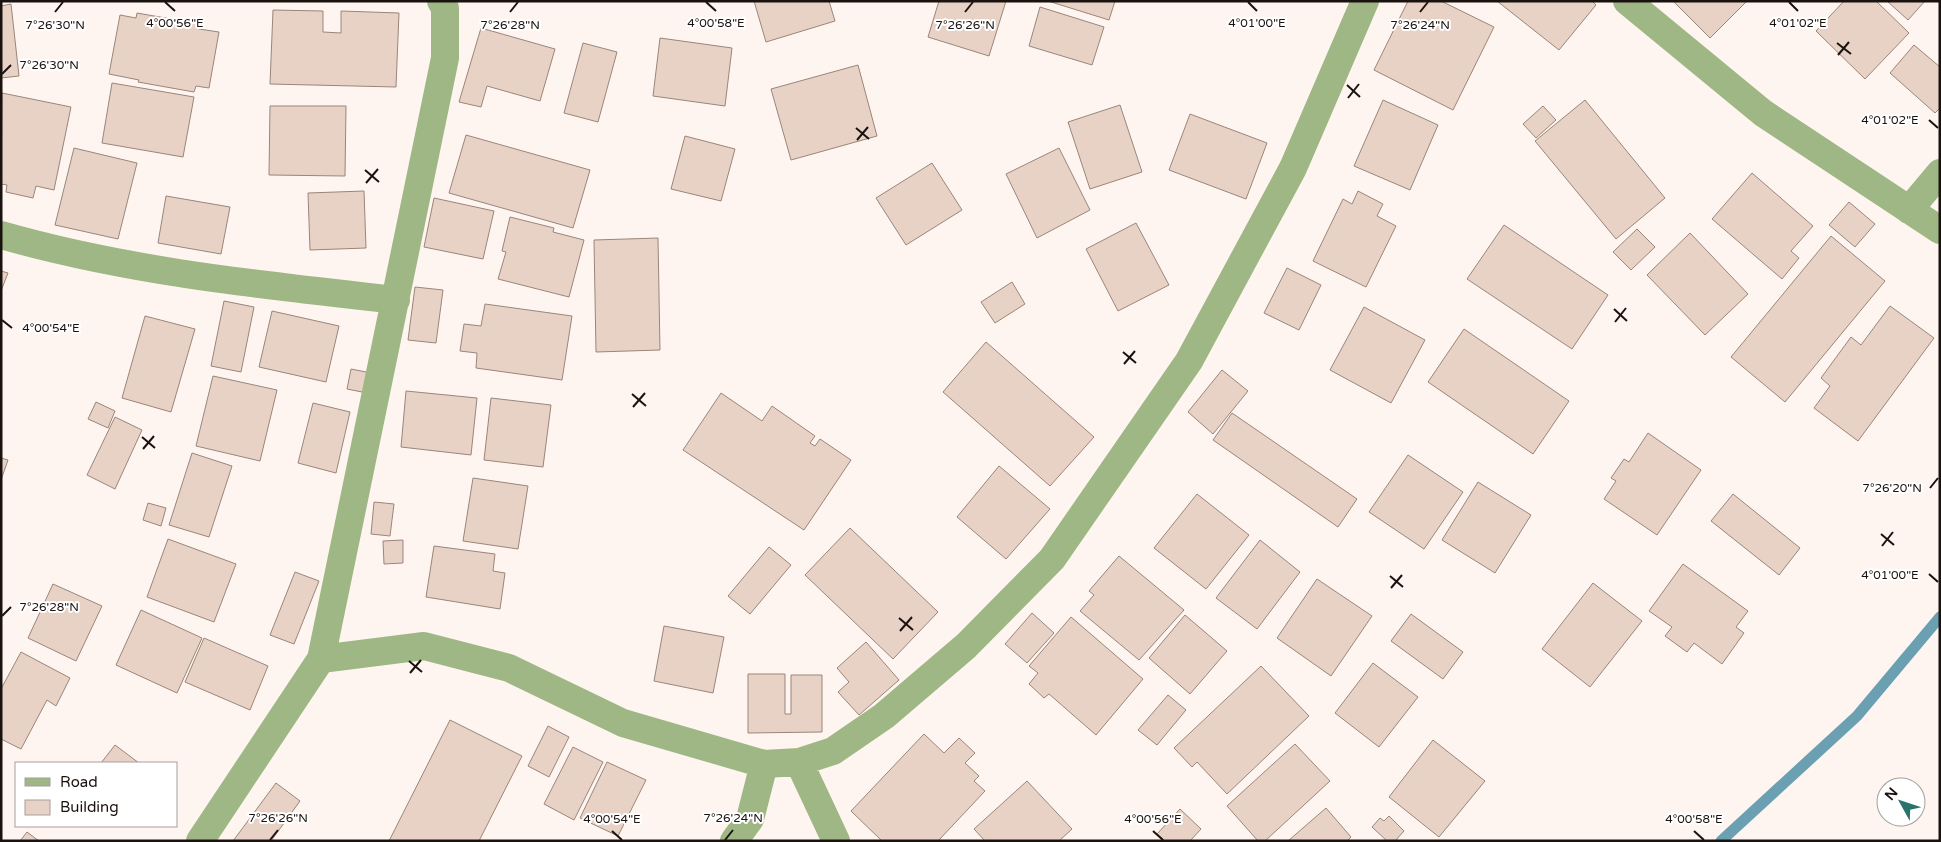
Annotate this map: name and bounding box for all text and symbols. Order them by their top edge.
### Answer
text: 4°00'56"E [146,16,204,30]
text: 4°00'58"E [687,16,745,30]
text: 4°01'00"E [1228,16,1286,30]
text: 4°01'02"E [1769,16,1827,30]
text: 7°26'30"N [25,18,85,32]
text: 7°26'28"N [480,18,540,32]
text: 7°26'26"N [935,18,995,32]
text: 7°26'24"N [1390,18,1450,32]
text: 7°26'30"N [19,58,79,72]
text: 4°01'02"E [1861,113,1919,127]
text: 4°00'54"E [22,321,80,335]
text: 7°26'20"N [1862,481,1922,495]
text: 4°01'00"E [1861,568,1919,582]
text: 7°26'28"N [19,600,79,614]
legend [15,762,178,827]
text: Road [60,773,98,791]
north arrow [1876,777,1926,827]
text: N [1881,784,1902,804]
text: Building [60,798,119,816]
text: 7°26'26"N [248,811,308,825]
text: 7°26'24"N [703,811,763,825]
text: 4°00'54"E [583,812,641,826]
text: 4°00'56"E [1124,812,1182,826]
text: 4°00'58"E [1665,812,1723,826]

